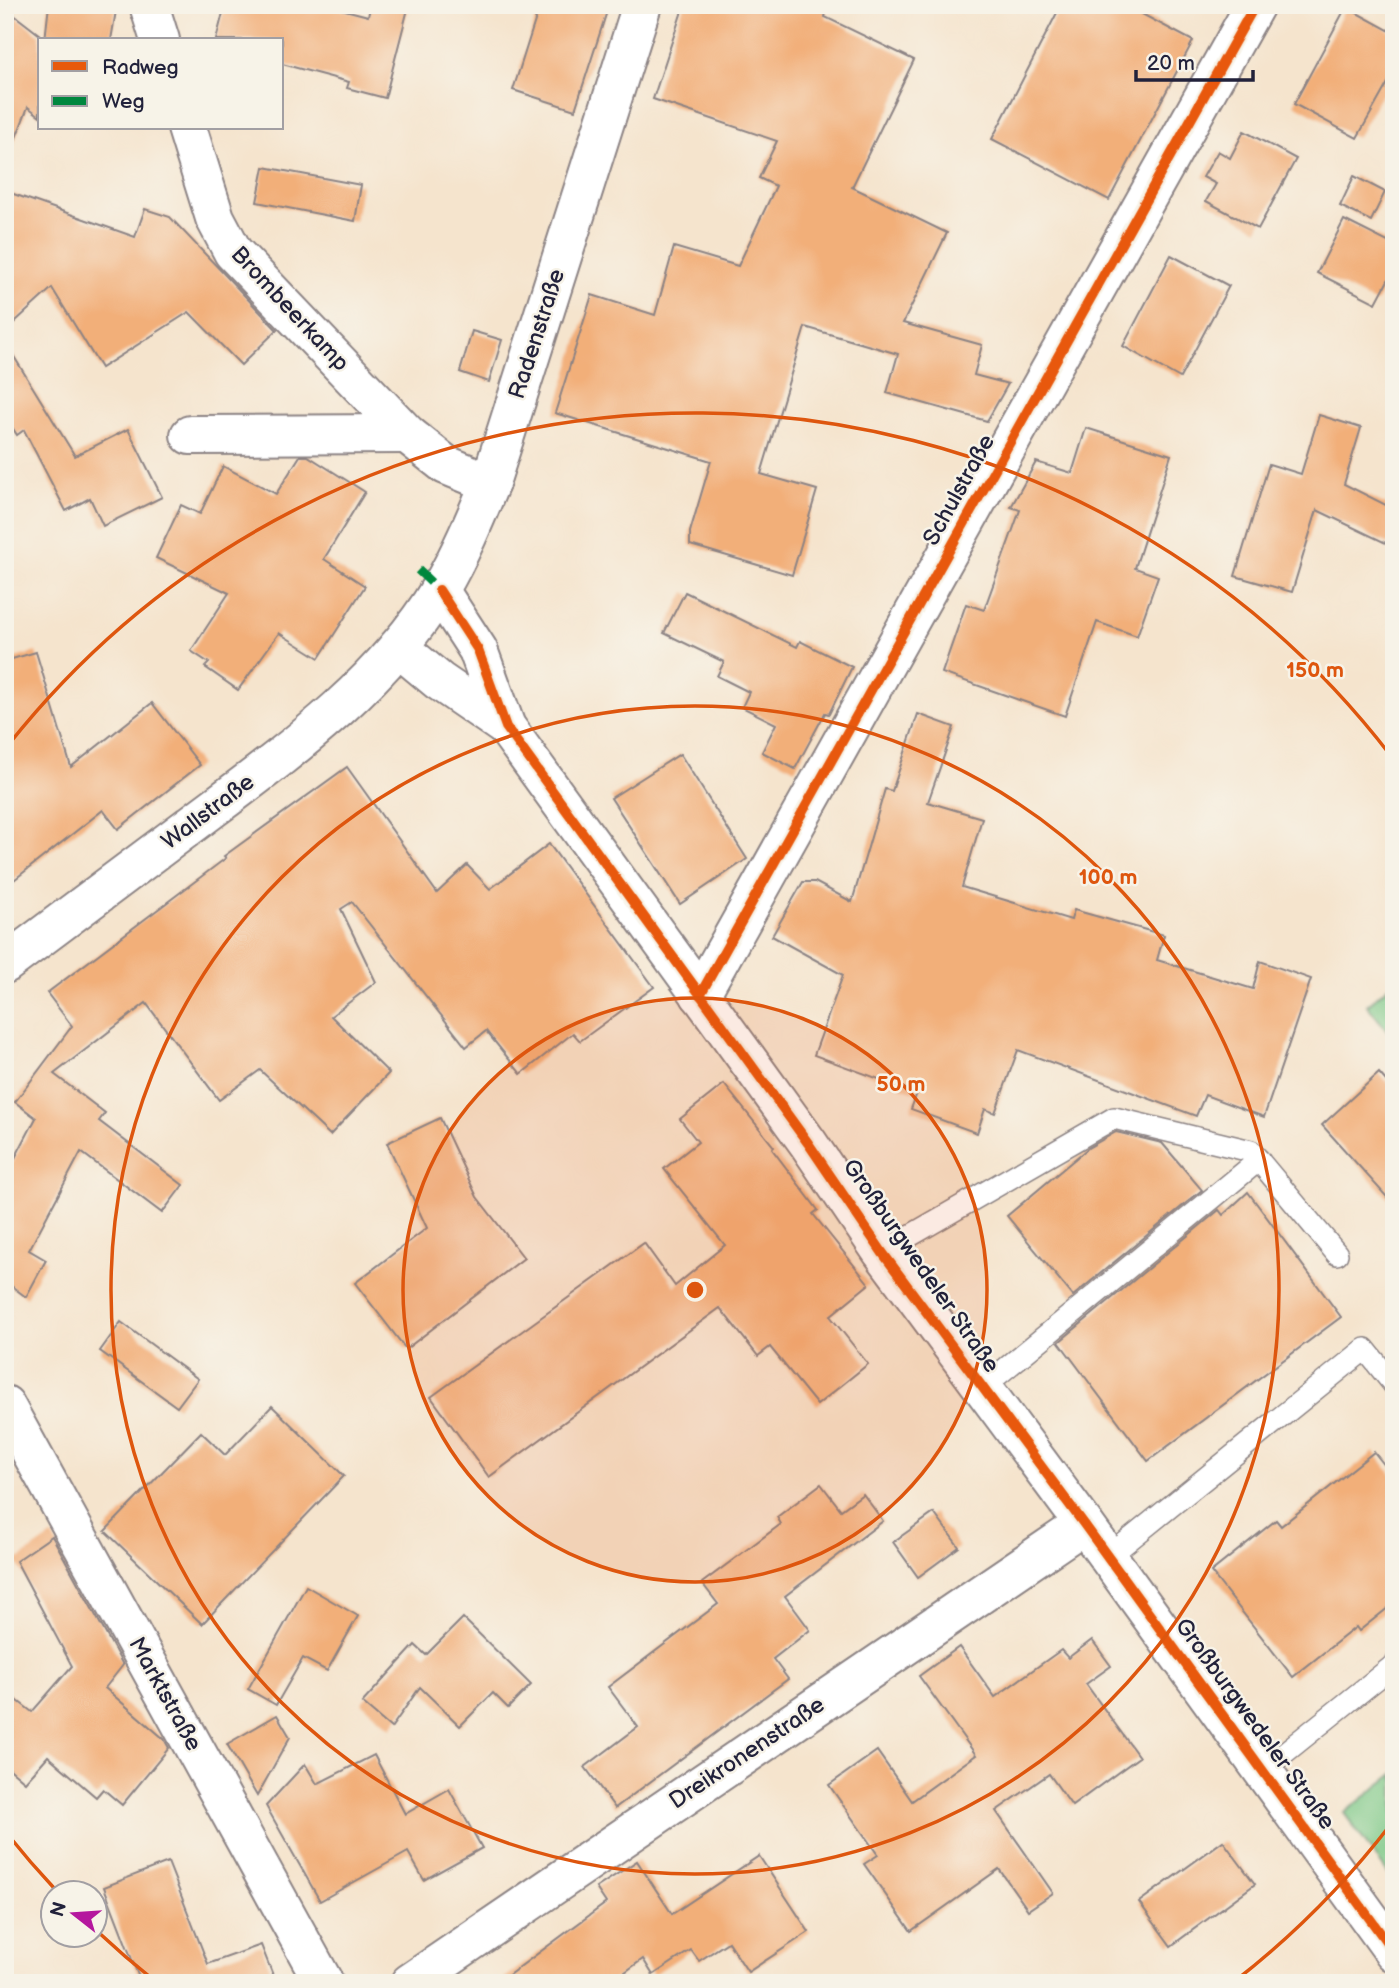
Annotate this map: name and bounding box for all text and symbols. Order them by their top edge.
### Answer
legend [38,38,284,130]
scale bar [1136,38,1254,82]
text: 20 m [1147,51,1195,76]
text: Radweg [102,55,179,80]
text: Weg [102,89,145,114]
street label: Brombeerkamp [225,241,355,377]
street label: Radenstraße [503,265,571,403]
street label: Schulstraße [917,430,1001,550]
text: 150 m [1286,658,1344,683]
street label: Wallstraße [156,768,260,856]
text: 100 m [1079,865,1137,890]
text: 50 m [877,1072,925,1097]
street label: Großburgwedeler Straße [837,1154,1005,1378]
centre of rings [683,1278,707,1302]
street label: Großburgwedeler Straße [1169,1613,1341,1835]
street label: Marktstraße [122,1632,208,1756]
street label: Dreikronenstraße [664,1691,830,1815]
north arrow [38,1880,108,1950]
text: N [46,1899,72,1920]

